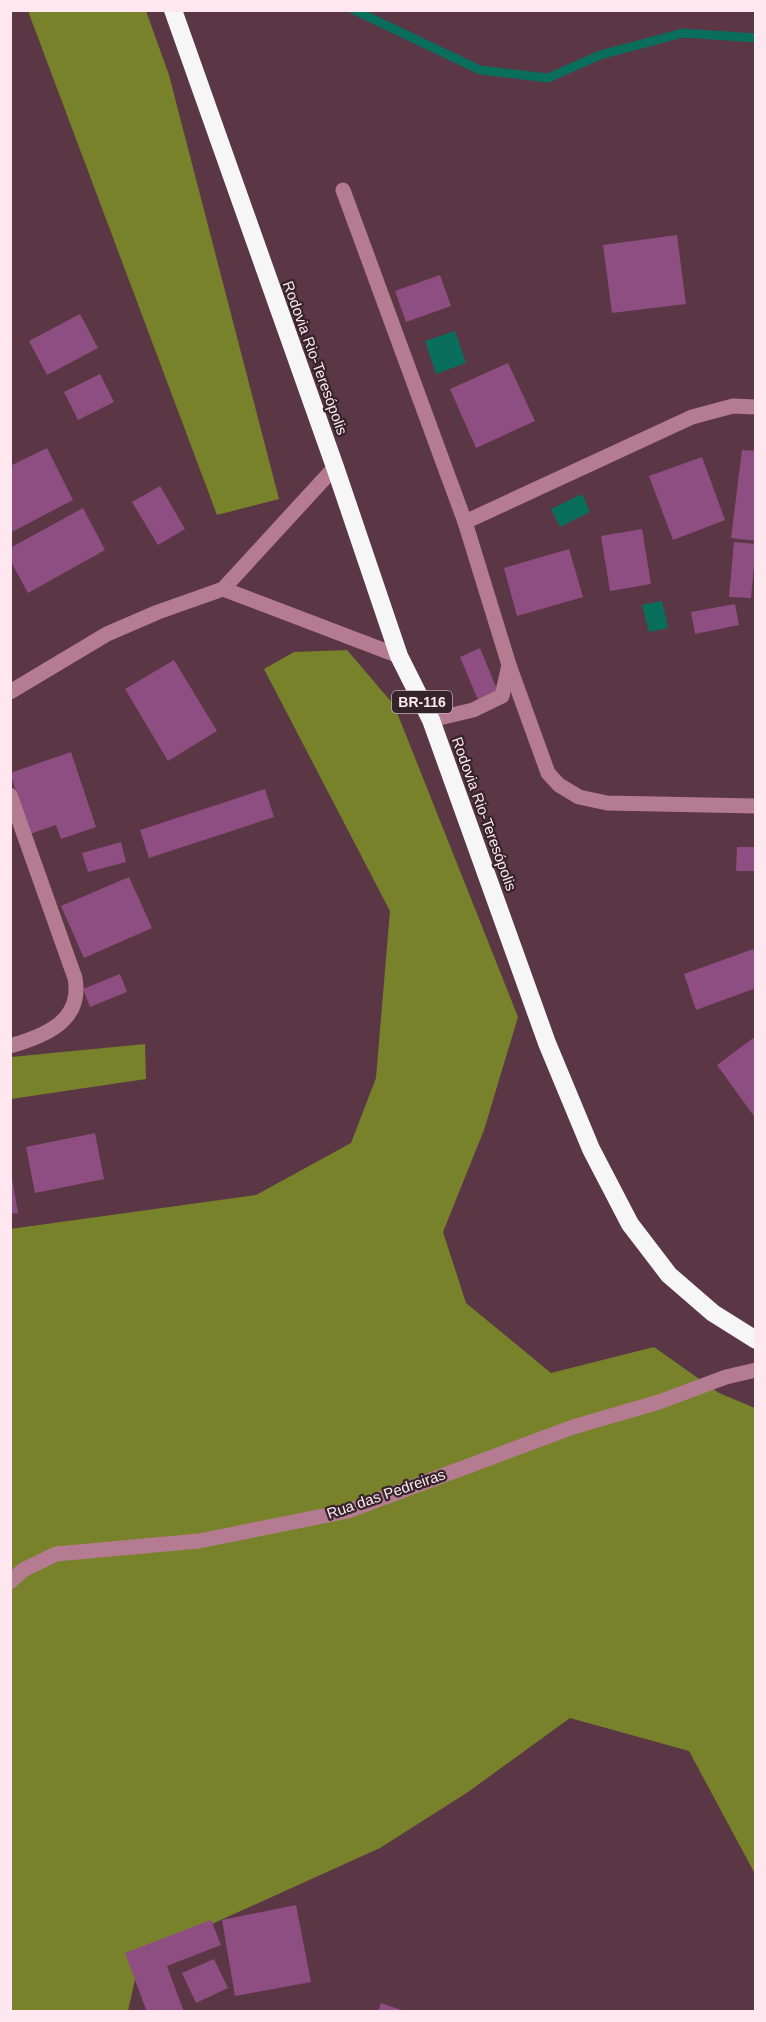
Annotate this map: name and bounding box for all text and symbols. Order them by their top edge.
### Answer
street label: Rodovia Rio-Teresópolis [280,279,351,437]
road number: BR-116 [392,691,452,713]
street label: Rodovia Rio-Teresópolis [449,735,520,893]
street label: Rua das Pedreiras [324,1465,447,1522]

